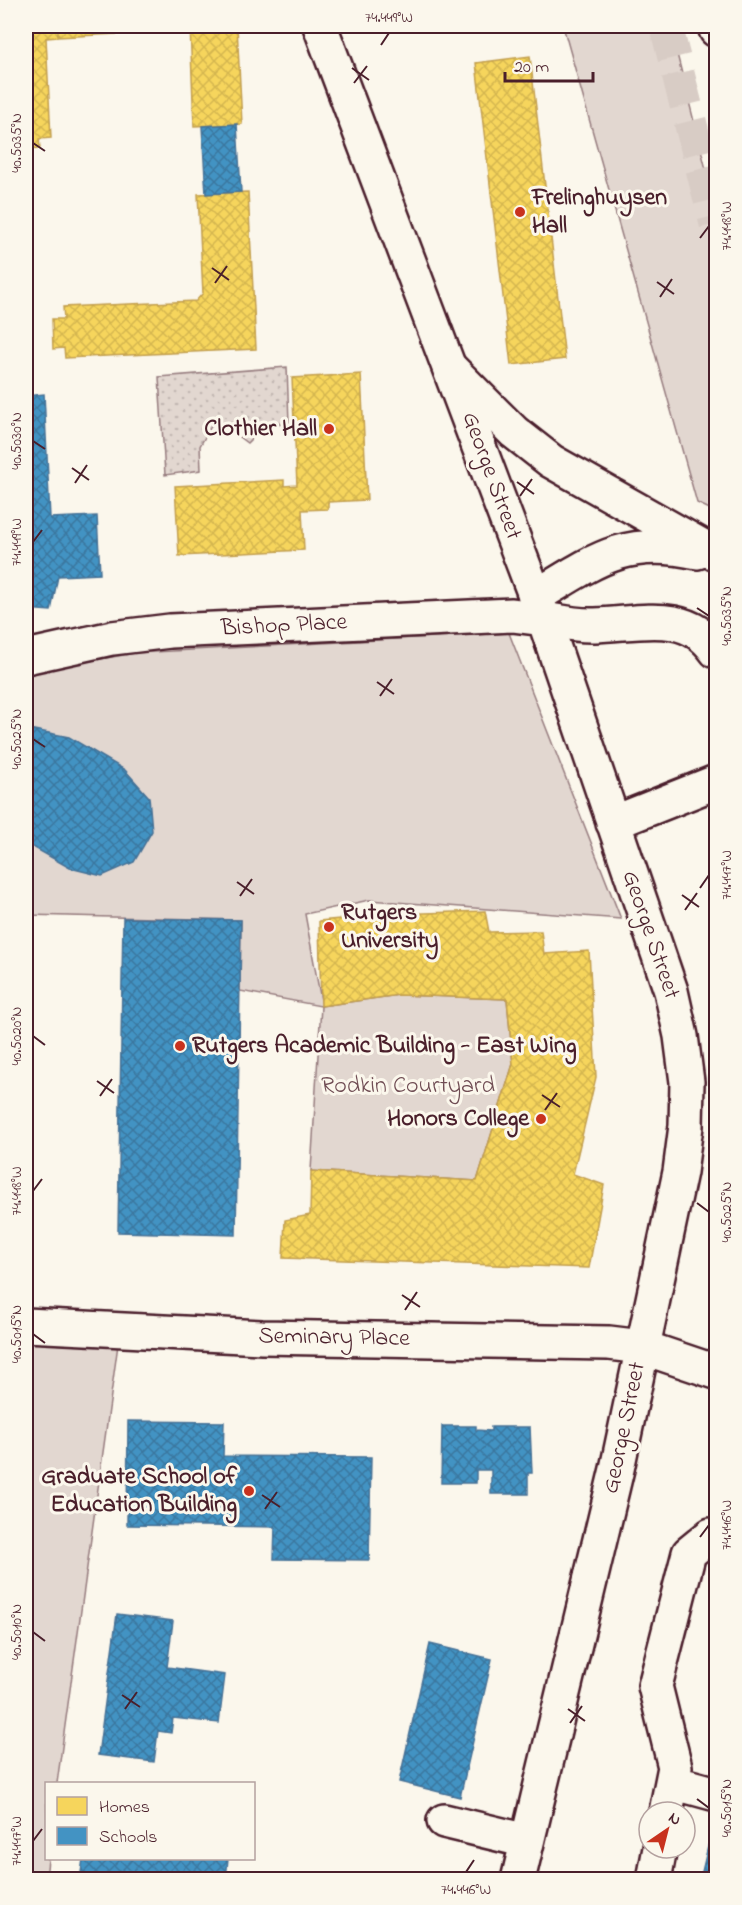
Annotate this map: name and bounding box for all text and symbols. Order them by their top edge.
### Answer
text: 74.449°W [365,7,413,29]
scale bar [505,45,594,83]
text: 20 m [514,55,549,81]
text: 40.5035°N [6,113,28,173]
place label: Frelinghuysen Hall [531,181,667,244]
text: 74.448°W [716,201,738,251]
marker: Frelinghuysen Hall [513,205,527,219]
street label: George Street [452,407,530,545]
text: 40.5030°N [6,412,28,470]
place label: Clothier Hall [204,412,317,447]
marker: Clothier Hall [322,422,336,436]
text: 74.449°W [6,518,28,566]
text: 40.5035°N [716,586,738,646]
street label: Bishop Place [219,605,348,647]
text: 40.5025°N [6,709,28,769]
text: 74.447°W [716,850,738,900]
street label: George Street [612,866,688,1004]
place label: Rutgers University [341,896,438,960]
marker: Rutgers University [322,920,336,934]
text: 40.5020°N [6,1007,28,1065]
place label: Rutgers Academic Building - East Wing [192,1029,577,1065]
marker: Rutgers Academic Building - East Wing [173,1039,187,1053]
park label: Rodkin Courtyard [321,1069,495,1105]
place label: Honors College [387,1102,530,1138]
marker: Honors College [534,1112,548,1126]
text: 74.448°W [6,1166,28,1216]
text: 40.5025°N [716,1182,738,1242]
text: 40.5015°N [6,1305,28,1363]
street label: Seminary Place [258,1319,410,1358]
street label: George Street [594,1359,656,1497]
place label: Graduate School of Education Building [41,1460,238,1524]
marker: Graduate School of Education Building [242,1484,256,1498]
text: 74.446°W [716,1500,738,1550]
text: 40.5010°N [6,1604,28,1660]
text: 40.5015°N [716,1779,738,1837]
legend [45,1782,255,1860]
text: Homes [99,1795,150,1821]
north arrow [637,1800,697,1860]
text: N [663,1806,686,1832]
text: 74.447°W [6,1816,28,1866]
text: Schools [99,1825,157,1851]
text: 74.446°W [441,1879,491,1901]

